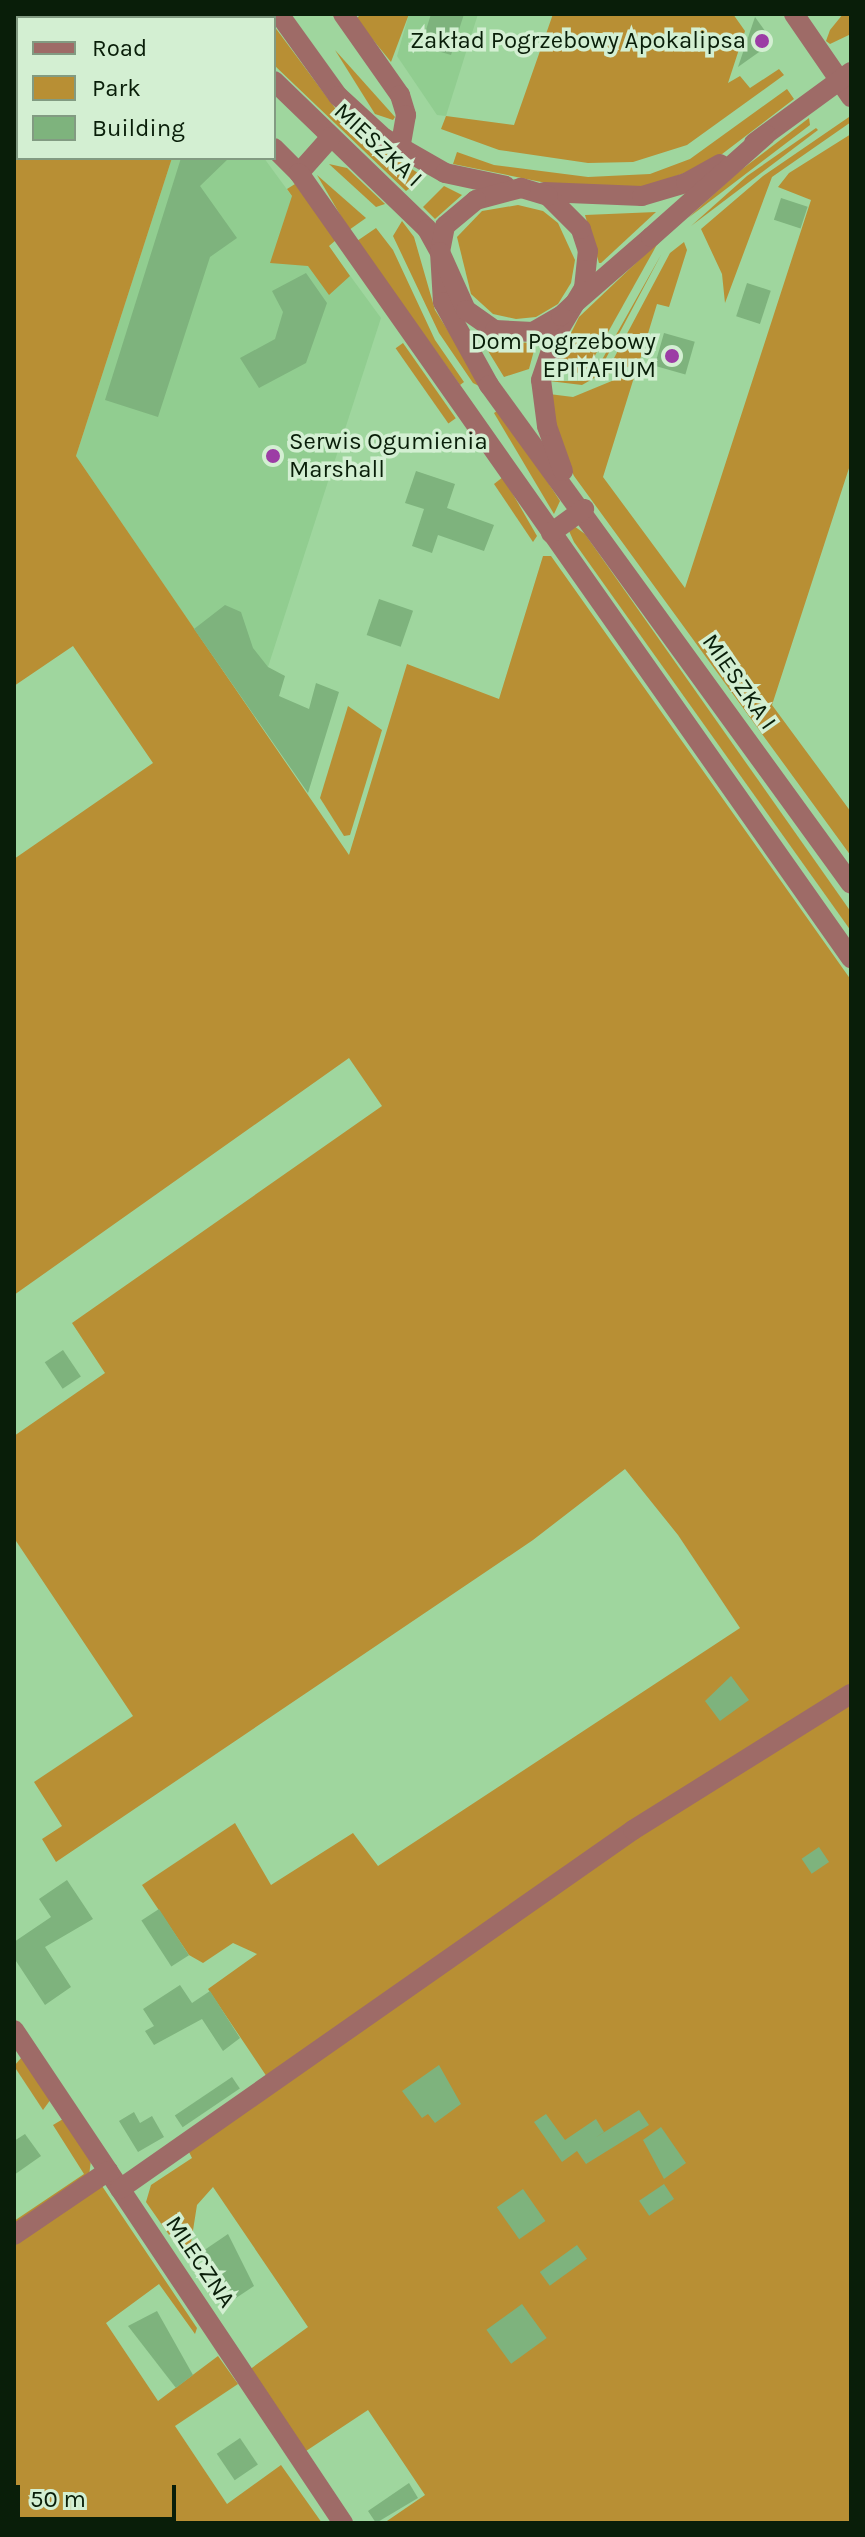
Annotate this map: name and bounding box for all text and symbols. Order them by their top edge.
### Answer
legend [16,16,276,160]
place label: Zakład Pogrzebowy Apokalipsa [410,27,746,55]
marker: Zakład Pogrzebowy Apokalipsa [753,32,771,50]
text: Road [92,34,147,62]
text: Park [92,74,141,102]
street label: MIESZKA I [328,97,428,193]
text: Building [92,114,185,142]
place label: Dom Pogrzebowy EPITAFIUM [471,328,656,384]
marker: Dom Pogrzebowy EPITAFIUM [663,347,681,365]
place label: Serwis Ogumienia Marshall [289,428,488,484]
marker: Serwis Ogumienia Marshall [264,447,282,465]
street label: MIESZKA I [696,629,782,735]
street label: MLECZNA [159,2211,241,2313]
scale bar [20,2469,180,2519]
text: 50 m [30,2485,86,2513]

